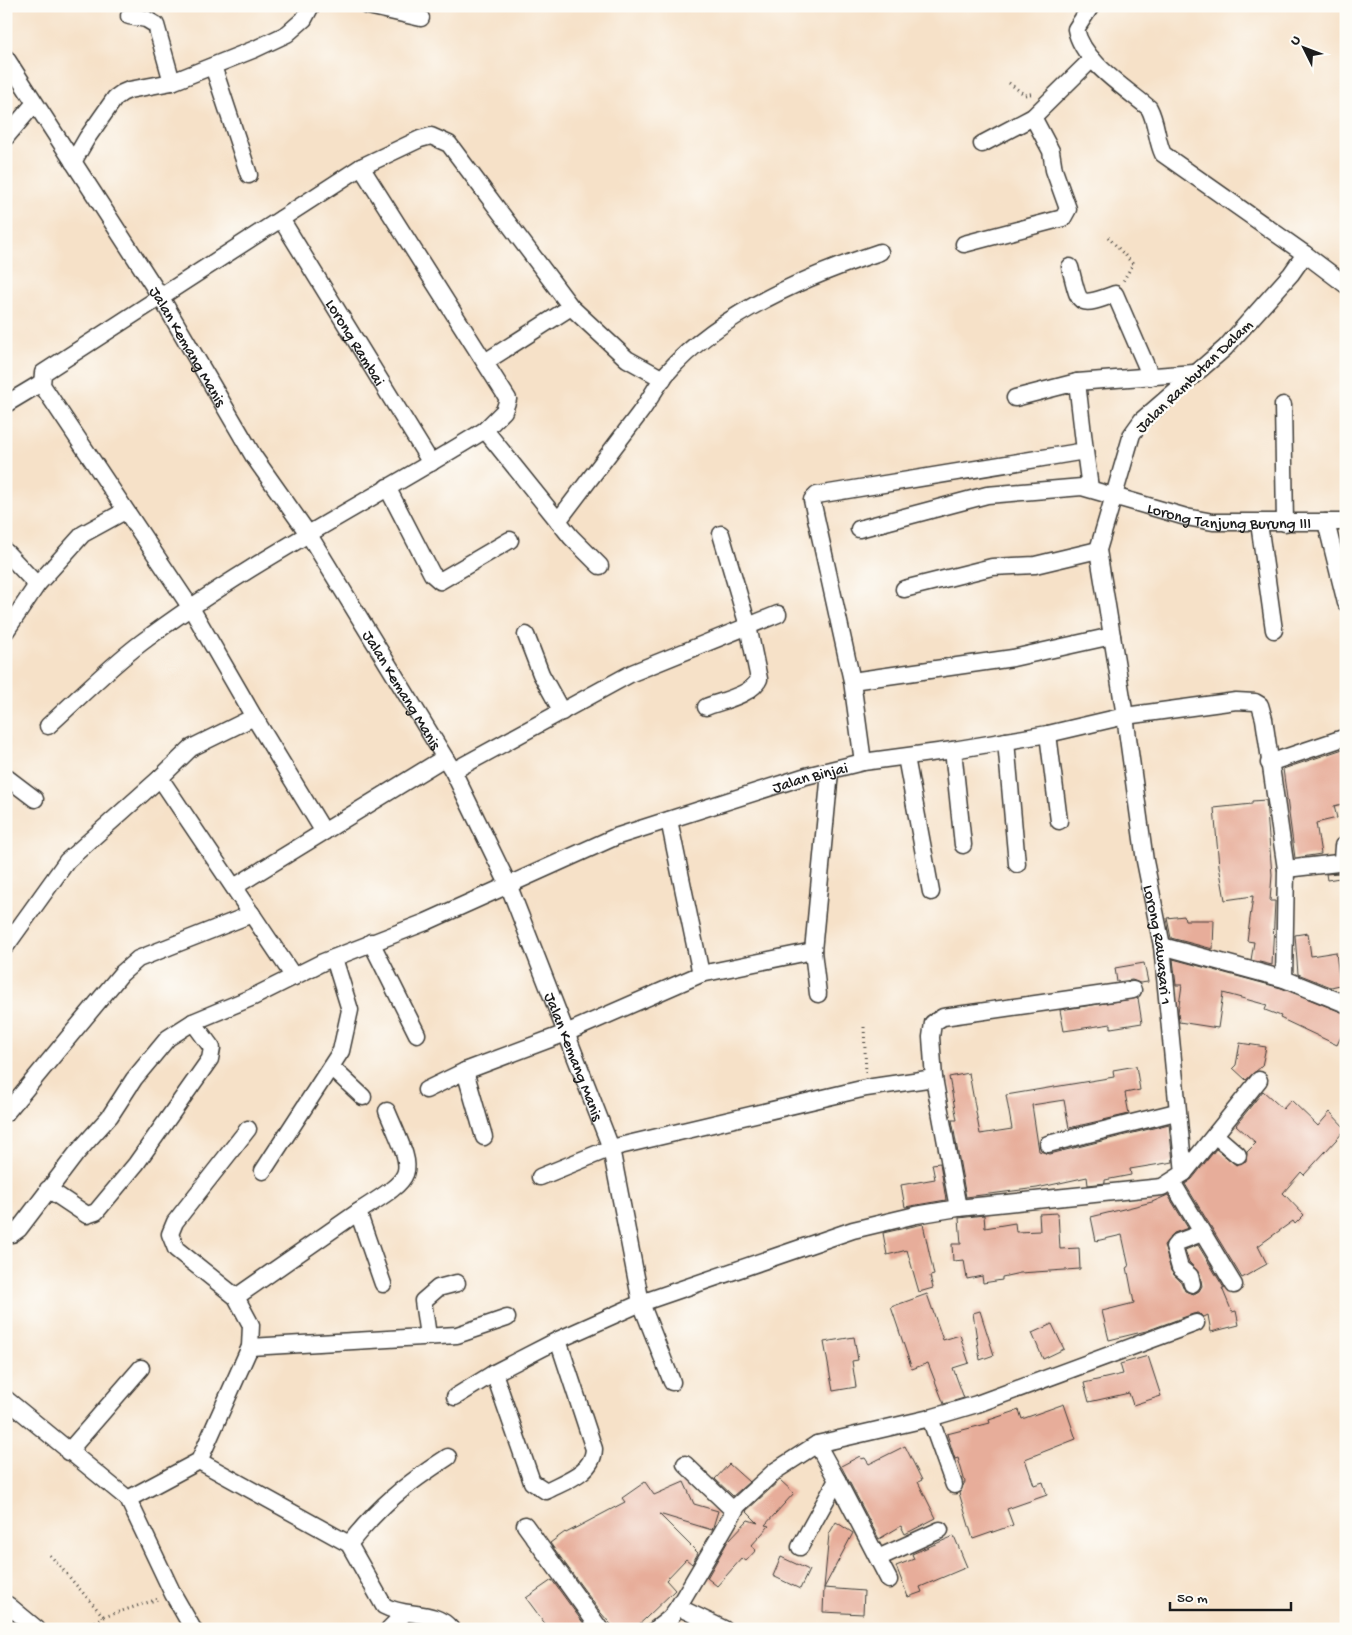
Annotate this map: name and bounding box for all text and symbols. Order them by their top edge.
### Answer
north arrow [1280,22,1330,72]
text: U [1287,32,1305,50]
street label: Jalan Kemang Manis [143,284,229,412]
street label: Lorong Rambai [320,297,387,390]
street label: Jalan Rambutan Dalam [1133,316,1258,438]
street label: Lorong Tanjung Burung III [1144,500,1311,535]
street label: Jalan Kemang Manis [357,628,444,755]
street label: Jalan Binjai [771,760,850,799]
street label: Lorong Rawasari 1 [1137,884,1174,1006]
street label: Jalan Kemang Manis [538,990,606,1125]
scale bar [1170,1580,1291,1612]
text: 50 m [1177,1590,1208,1608]

